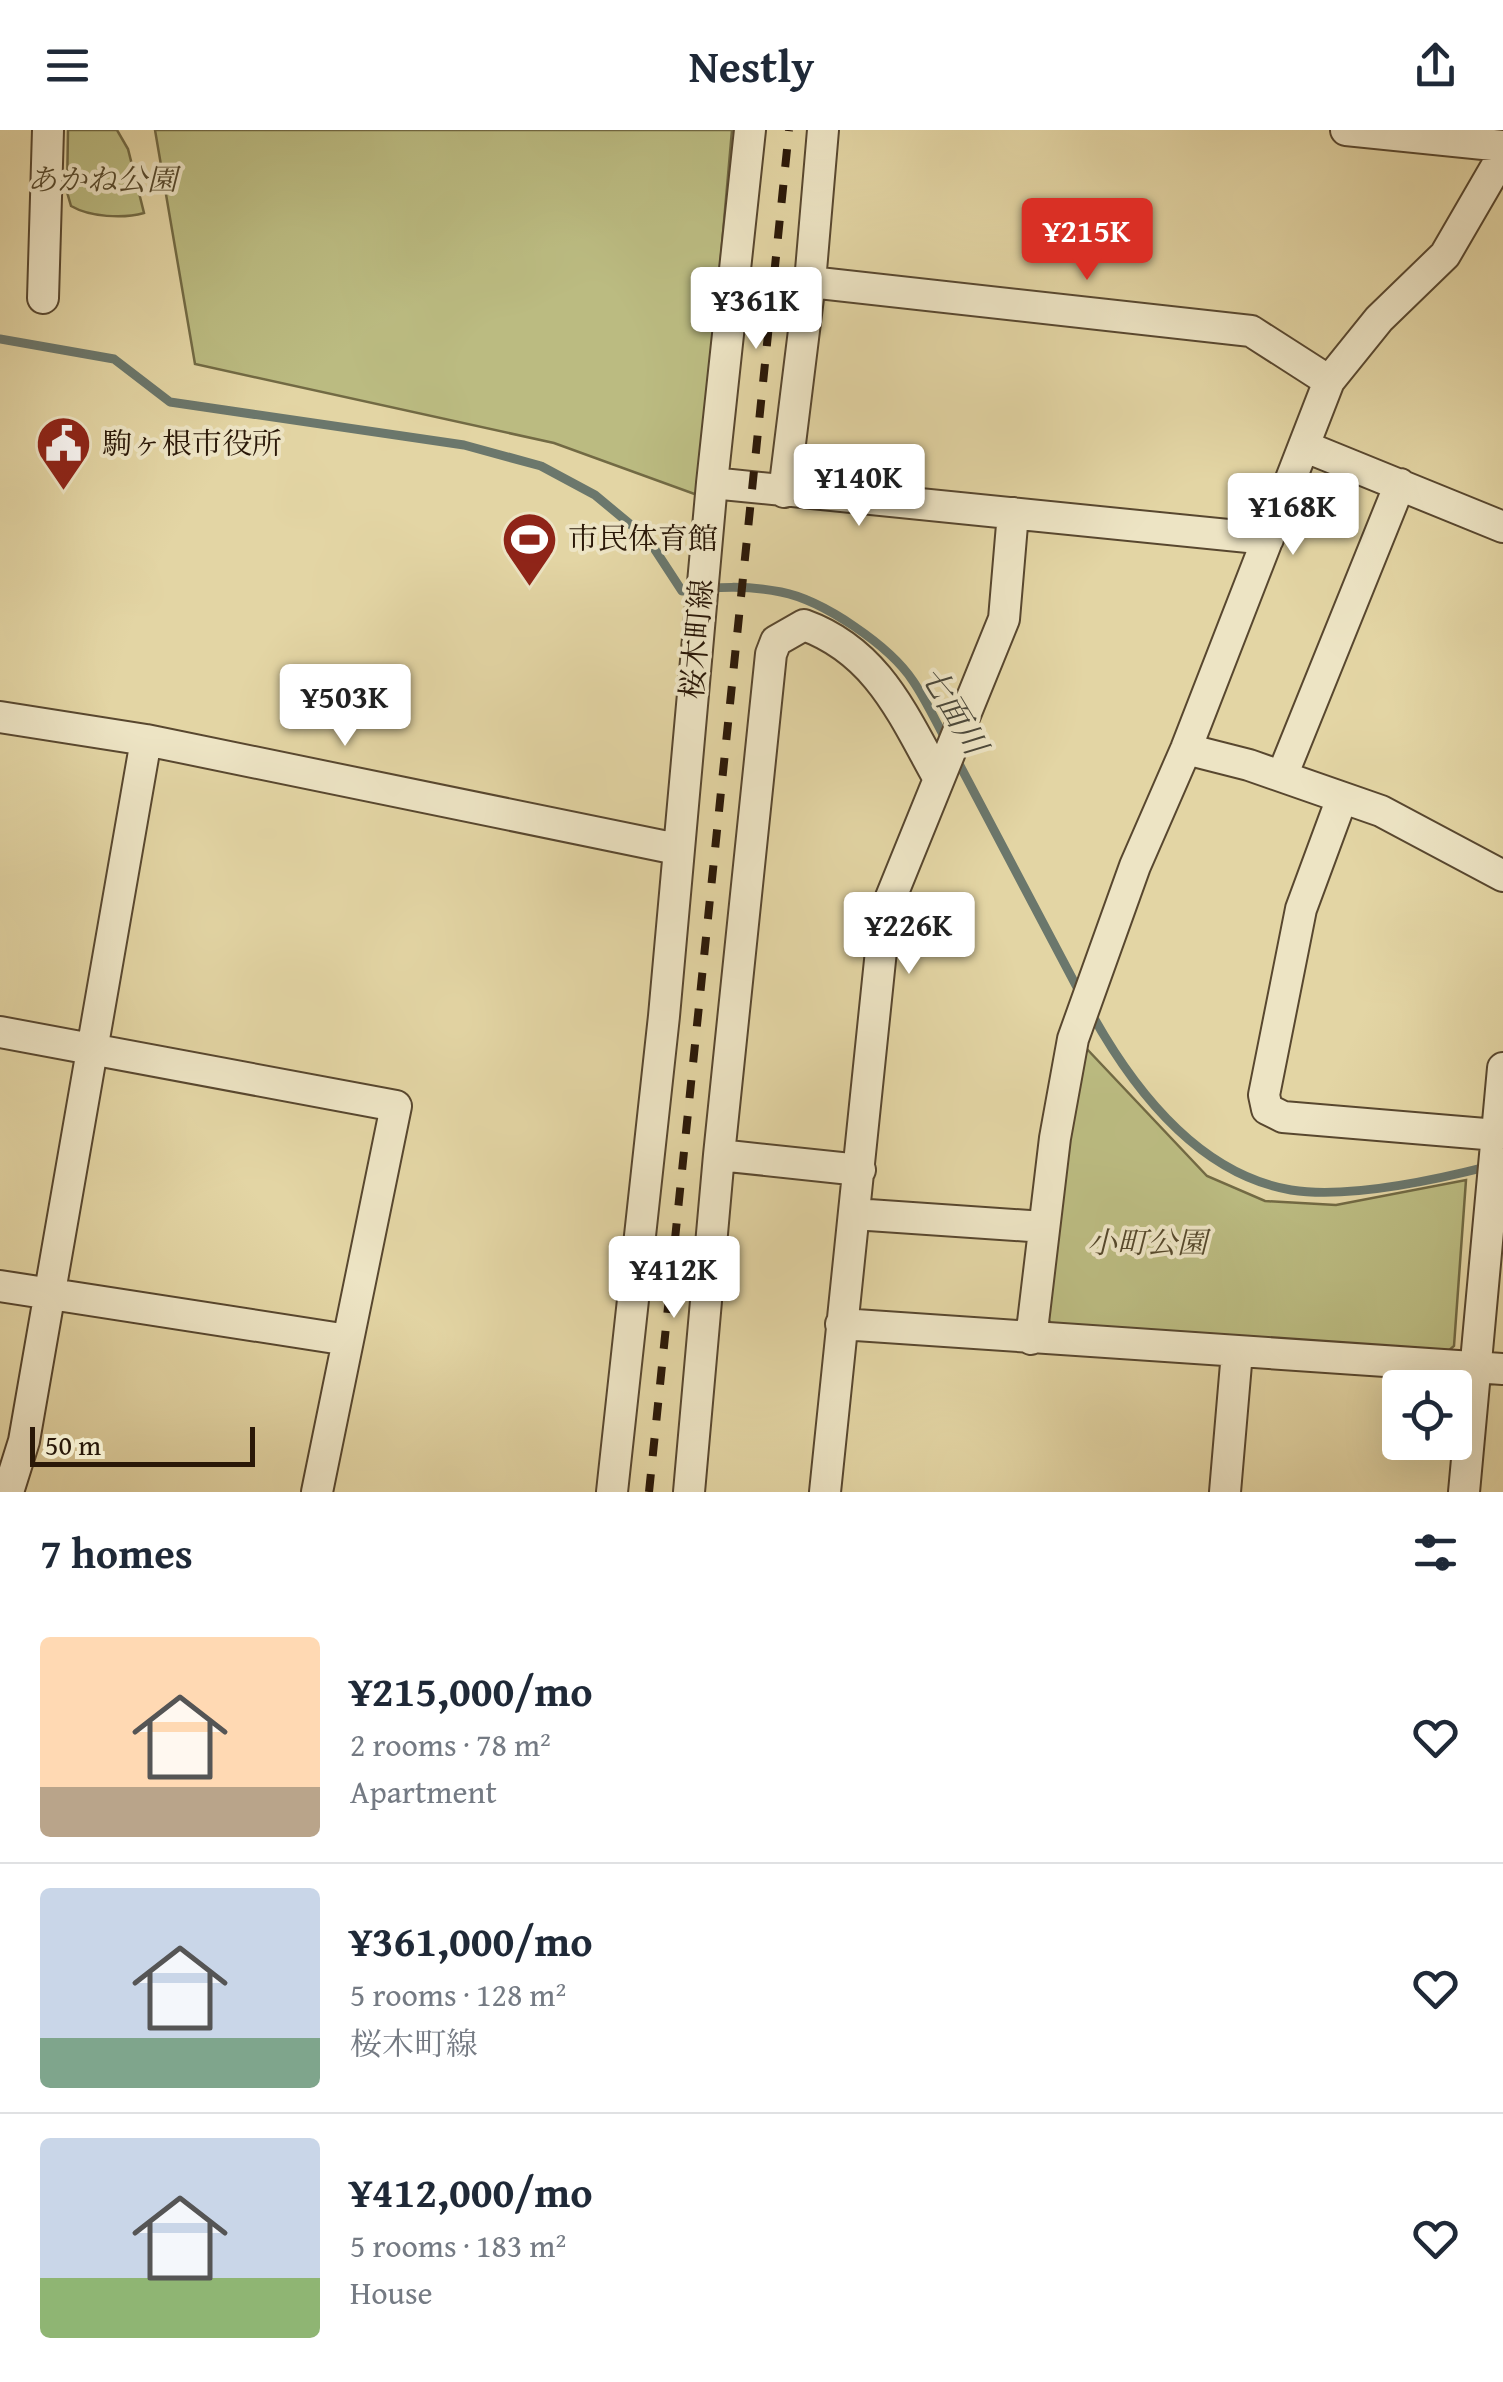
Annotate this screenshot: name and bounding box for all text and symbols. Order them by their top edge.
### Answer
text: Nestly [689,33,814,98]
icon: menu [40,38,95,93]
icon: share [1408,38,1463,93]
park label: あかね公園 [27,157,182,201]
pin: ¥215K [1017,198,1157,283]
text: ¥215K [1044,207,1130,254]
pin: ¥361K [686,267,826,352]
text: ¥361K [713,276,799,323]
public building icon: 駒ヶ根市役所 [33,414,93,493]
place label: 駒ヶ根市役所 [102,421,282,465]
pin: ¥140K [789,444,929,529]
text: ¥140K [816,453,902,500]
pin: ¥168K [1223,473,1363,558]
text: ¥168K [1250,482,1336,529]
sports icon: 市民体育館 [499,509,559,588]
place label: 市民体育館 [568,516,718,560]
street label: 桜木町線 [669,577,723,701]
water label: 七面川 [910,656,1001,766]
pin: ¥503K [275,664,415,749]
text: ¥503K [302,673,388,720]
pin: ¥226K [839,892,979,977]
text: ¥226K [866,901,952,948]
park label: 小町公園 [1087,1220,1212,1264]
pin: ¥412K [604,1236,744,1321]
text: ¥412K [631,1245,717,1292]
map controls [1382,1370,1472,1460]
button: locate [1382,1370,1472,1460]
scale bar [30,1422,255,1466]
text: 50 m [45,1424,101,1465]
text: 7 homes [40,1522,193,1583]
icon: filters [1408,1525,1463,1580]
text: ¥215,000/mo [350,1660,593,1721]
icon: home [120,1677,240,1797]
icon: heart [1408,1710,1463,1765]
text: 2 rooms · 78 m² [350,1721,551,1768]
text: Apartment [350,1768,497,1815]
text: ¥361,000/mo [350,1910,593,1971]
icon: home [120,1928,240,2048]
icon: heart [1408,1961,1463,2016]
text: 5 rooms · 128 m² [350,1971,566,2018]
text: 桜木町線 [350,2020,478,2067]
text: ¥412,000/mo [350,2161,593,2222]
icon: home [120,2178,240,2298]
icon: heart [1408,2211,1463,2266]
text: 5 rooms · 183 m² [350,2222,566,2269]
text: House [350,2269,433,2316]

